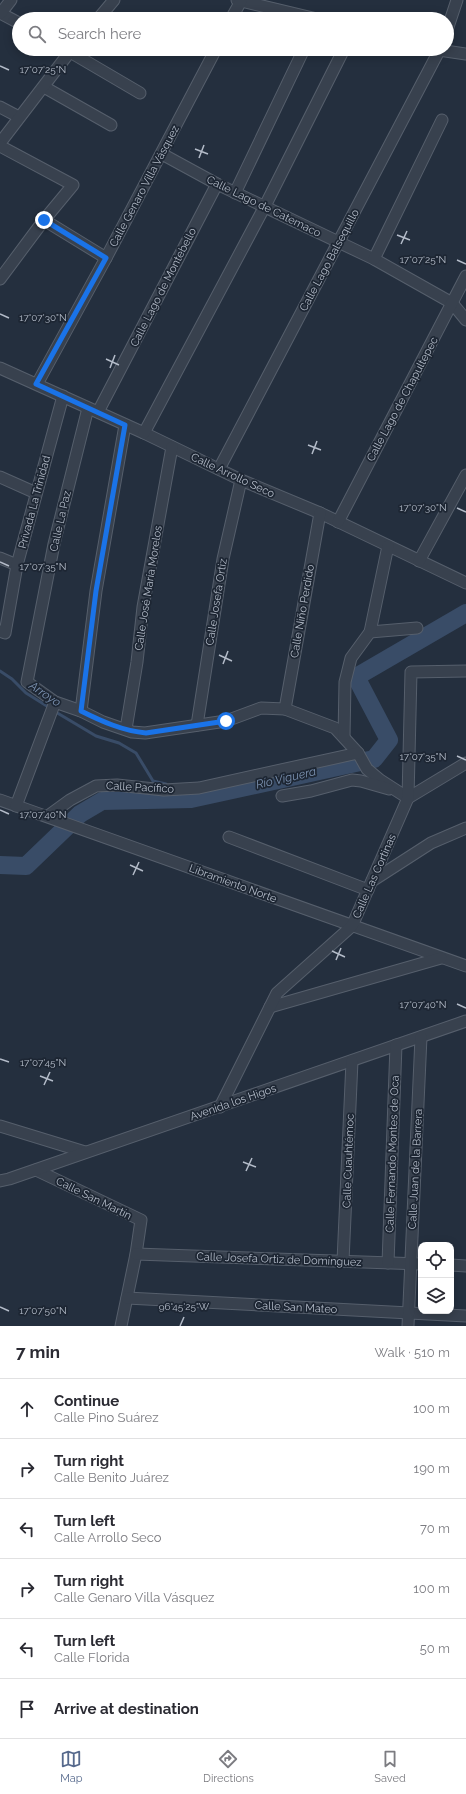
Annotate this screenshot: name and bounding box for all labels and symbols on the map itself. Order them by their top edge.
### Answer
text: 17°07'25"N [20,64,66,75]
street label: Calle Genaro Villa Vásquez [107,123,182,249]
street label: Calle Lago de Catemaco [204,173,323,240]
street label: Calle Lago Balsequillo [297,207,362,313]
route end [35,211,53,229]
street label: Calle Lago de Montebello [128,225,199,349]
text: 17°07'25"N [400,254,446,265]
text: 17°07'30"N [19,312,67,323]
street label: Calle Lago de Chapultepec [364,335,441,464]
street label: Calle Arrollo Seco [189,450,277,501]
street label: Privada La Trinidad [16,454,53,550]
street label: Calle La Paz [47,489,74,553]
text: 17°07'30"N [399,502,447,513]
street label: Calle José María Morelos [132,525,165,652]
street label: Calle Josefa Ortiz [203,557,230,647]
text: 17°07'35"N [20,561,66,572]
street label: Calle Niño Perdido [288,563,317,659]
water label: Arroyo [26,678,64,710]
route start [217,712,235,730]
text: 17°07'35"N [400,751,446,762]
water label: Río Viguera [255,764,317,792]
street label: Calle Pacífico [106,779,175,796]
text: 17°07'40"N [20,809,66,820]
street label: Calle Las Cortinas [350,832,399,920]
street label: Libramiento Norte [187,862,279,906]
text: 17°07'40"N [400,999,446,1010]
text: 17°07'45"N [20,1057,66,1068]
street label: Calle Fernando Montes de Oca [383,1075,402,1233]
street label: Avenida los Higos [188,1082,278,1123]
street label: Calle Juan de la Barrera [406,1109,425,1230]
street label: Calle Cuauhtémoc [340,1114,357,1208]
street label: Calle San Martín [54,1174,134,1222]
street label: Calle Josefa Ortiz de Domínguez [196,1250,362,1269]
street label: Calle San Mateo [254,1299,338,1316]
text: 96°45'25"W [159,1301,210,1312]
text: 17°07'50"N [19,1305,67,1316]

